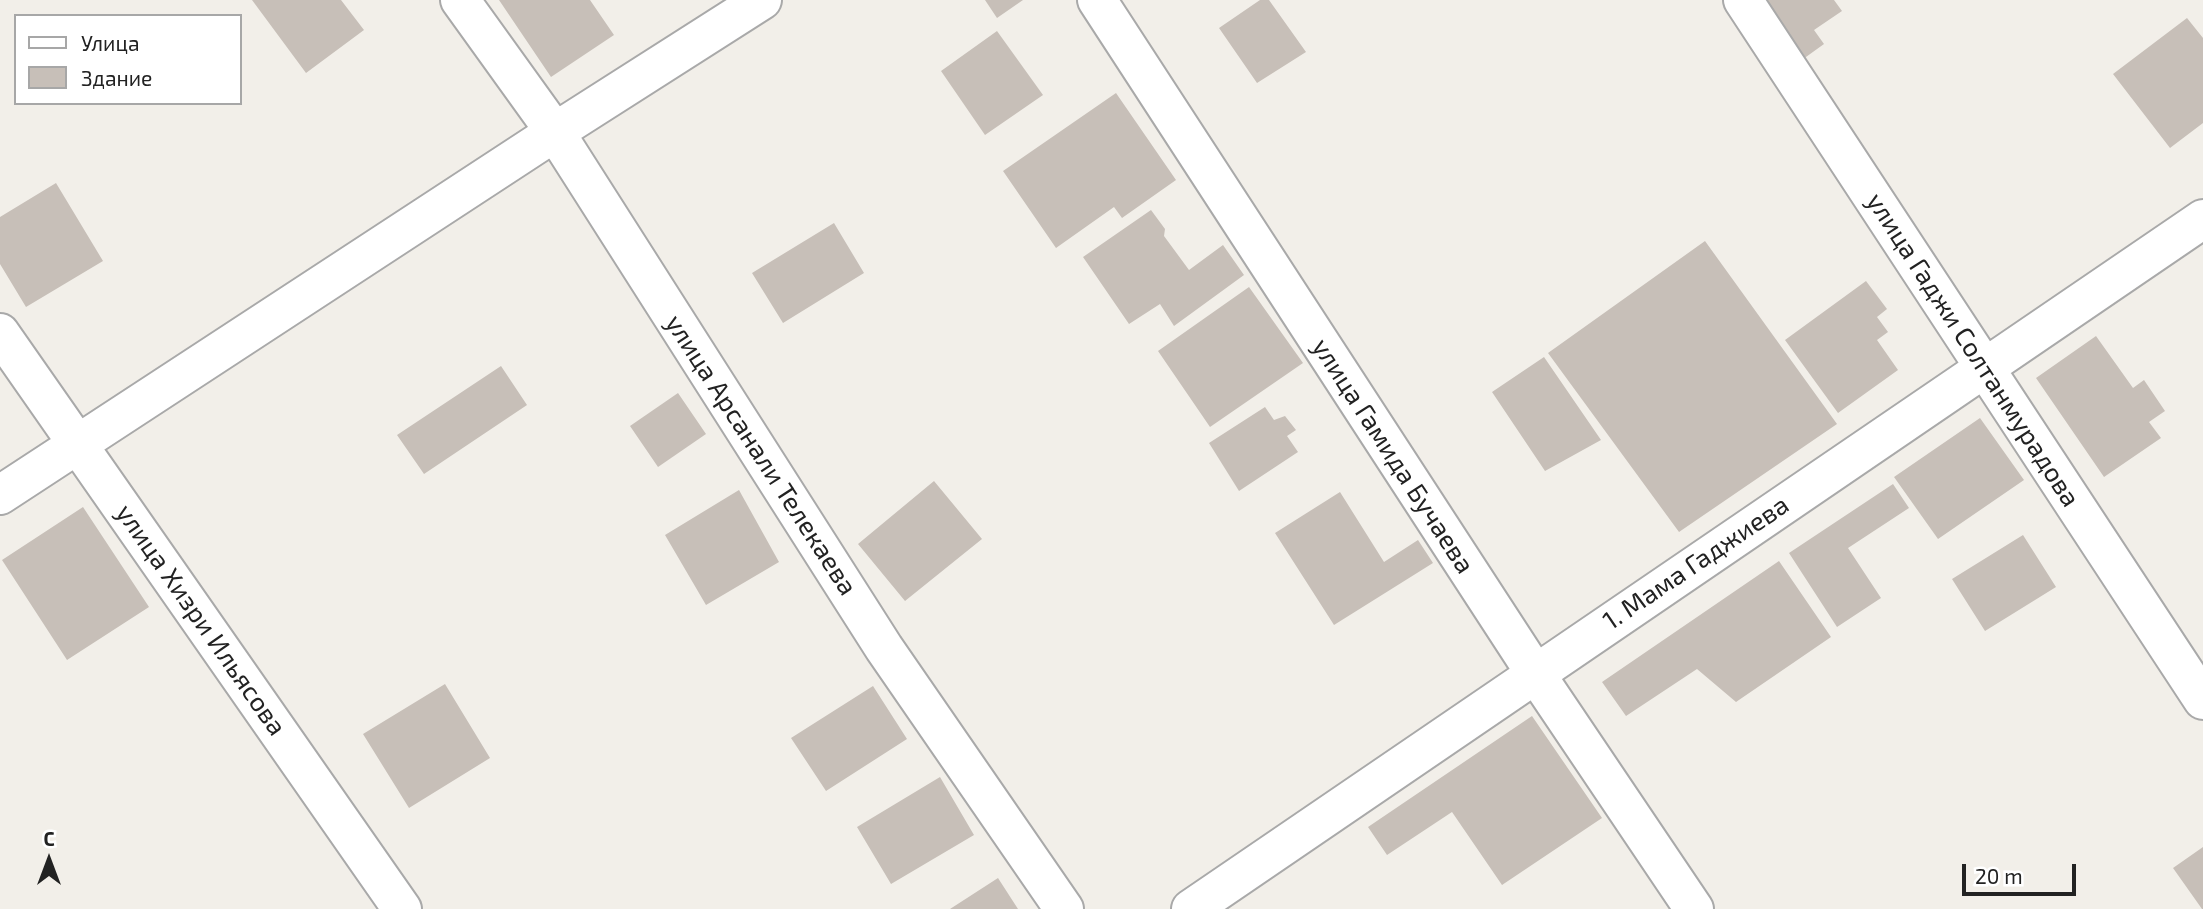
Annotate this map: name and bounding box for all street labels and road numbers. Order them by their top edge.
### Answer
street label: улица Гаджи Солтанмурадова [1860,187,2086,513]
street label: улица Арсанали Телекаева [659,309,863,601]
street label: улица Гамида Бучаева [1305,333,1481,579]
street label: 1. Мама Гаджиева [1597,489,1795,637]
street label: улица Хизри Ильясова [109,498,293,742]

